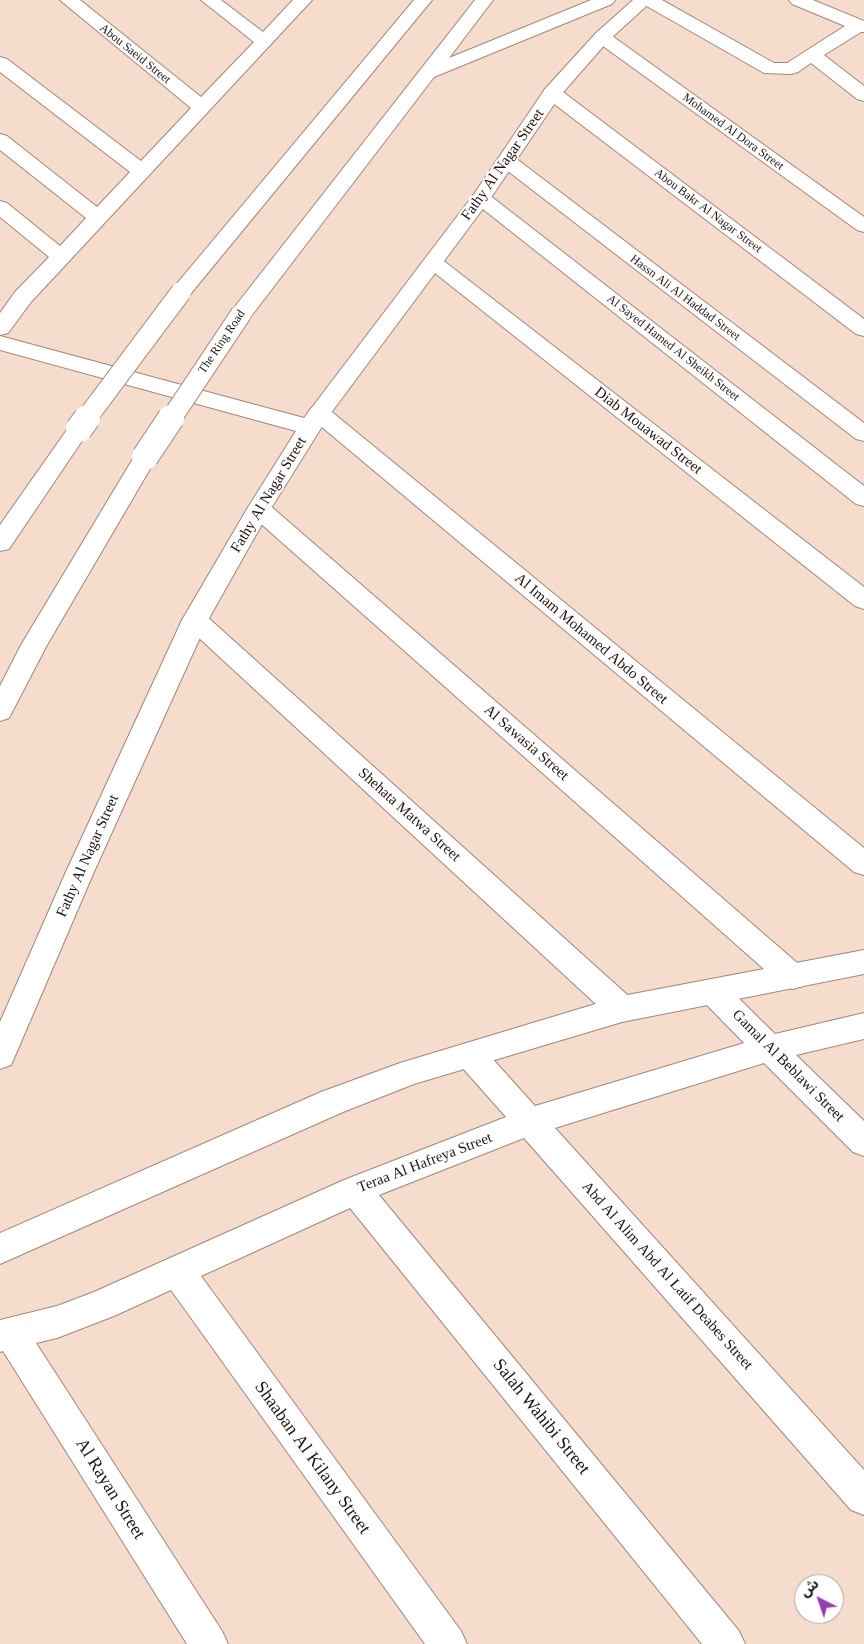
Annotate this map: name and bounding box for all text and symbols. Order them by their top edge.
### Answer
street label: Abou Saeid Street [97,21,173,87]
street label: Mohamed Al Dora Street [680,90,786,174]
street label: Fathy Al Nagar Street [458,106,548,224]
street label: Abou Bakr Al Nagar Street [651,166,765,256]
street label: Hassn Ali Al Haddad Street [627,252,743,344]
street label: Al Sayed Hamed Al Sheikh Street [604,292,742,404]
street label: The Ring Road [196,308,248,376]
street label: Diab Mouawad Street [591,383,705,479]
street label: Fathy Al Nagar Street [227,434,311,556]
street label: Al Imam Mohamed Abdo Street [511,570,671,708]
street label: Al Sawasia Street [480,701,572,785]
street label: Shehata Matwa Street [354,764,464,866]
street label: Fathy Al Nagar Street [53,792,123,920]
street label: Gamal Al Beblawi Street [728,1006,848,1126]
street label: Teraa Al Hafreya Street [355,1129,495,1197]
street label: Abd Al Alim Abd Al Latif Deabes Street [578,1178,756,1374]
street label: Salah Wahibi Street [488,1355,594,1479]
street label: Shaaban Al Kilany Street [249,1377,375,1539]
street label: Al Rayan Street [70,1435,150,1543]
north arrow [794,1574,844,1624]
text: ش [797,1576,822,1600]

